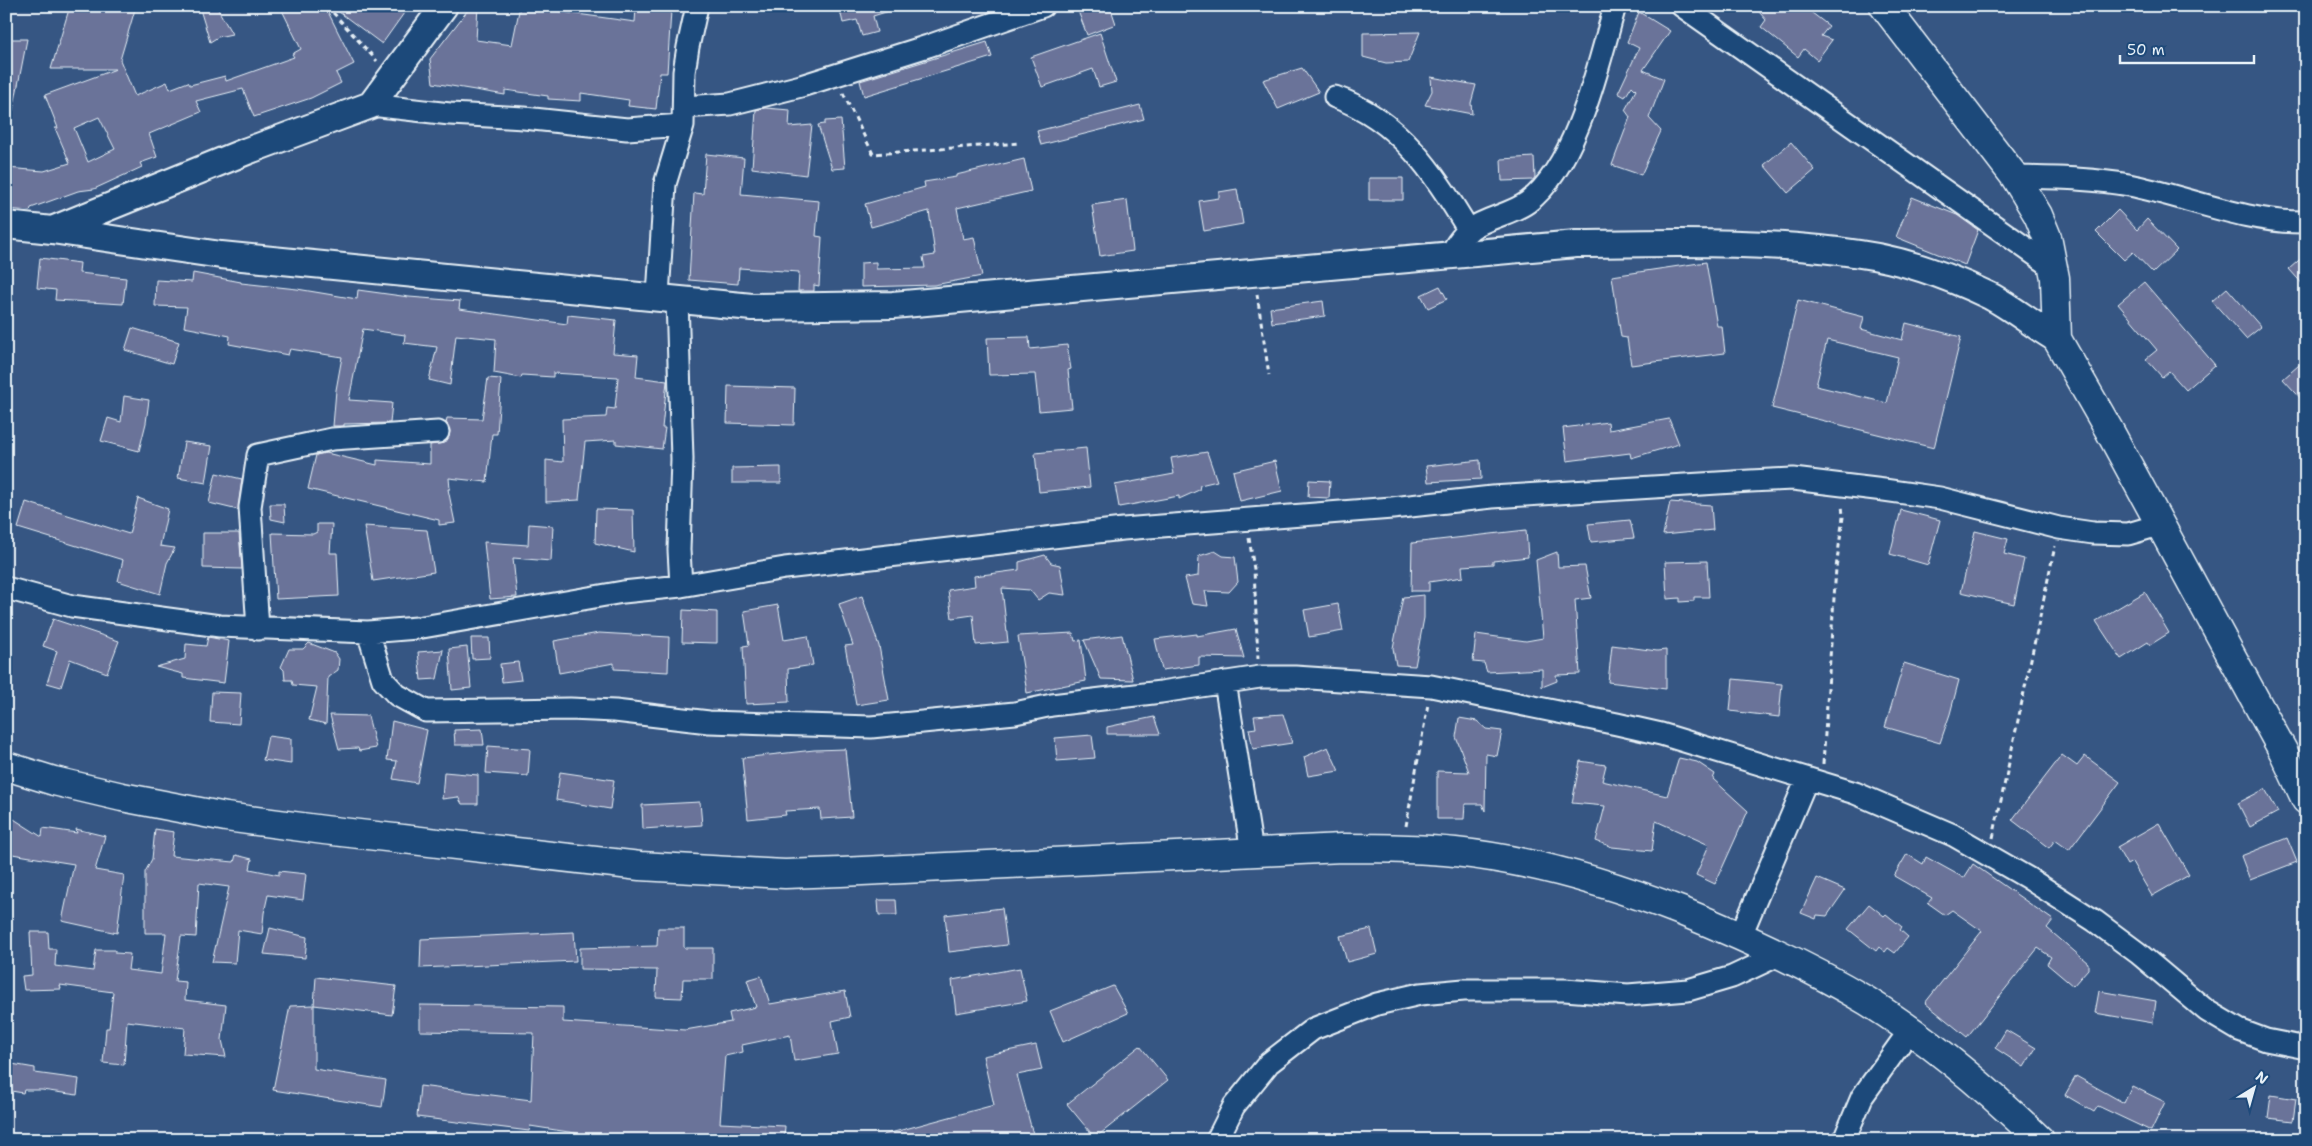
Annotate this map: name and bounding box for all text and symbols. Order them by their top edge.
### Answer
scale bar [2120,32,2253,64]
text: 50 m [2127,40,2165,60]
north arrow [2230,1064,2280,1114]
text: N [2252,1067,2272,1088]

